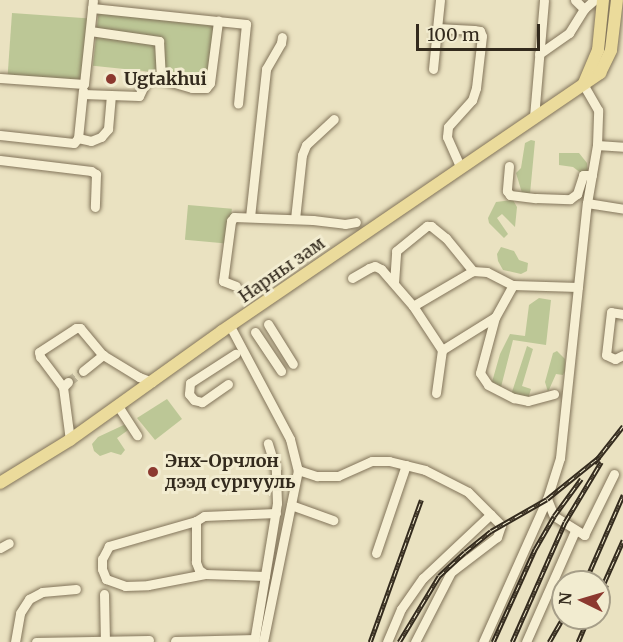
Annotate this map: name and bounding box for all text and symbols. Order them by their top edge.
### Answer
scale bar [419,12,544,50]
text: 100 m [427,23,480,46]
place label: Ugtakhui [124,68,207,90]
marker: Ugtakhui [102,70,120,88]
street label: Нарны зам [235,232,329,308]
place label: Энх-Орчлон дээд сургууль [165,451,296,494]
marker: Энх-Орчлон дээд сургууль [146,465,160,479]
north arrow [551,570,611,630]
text: N [555,591,576,606]

